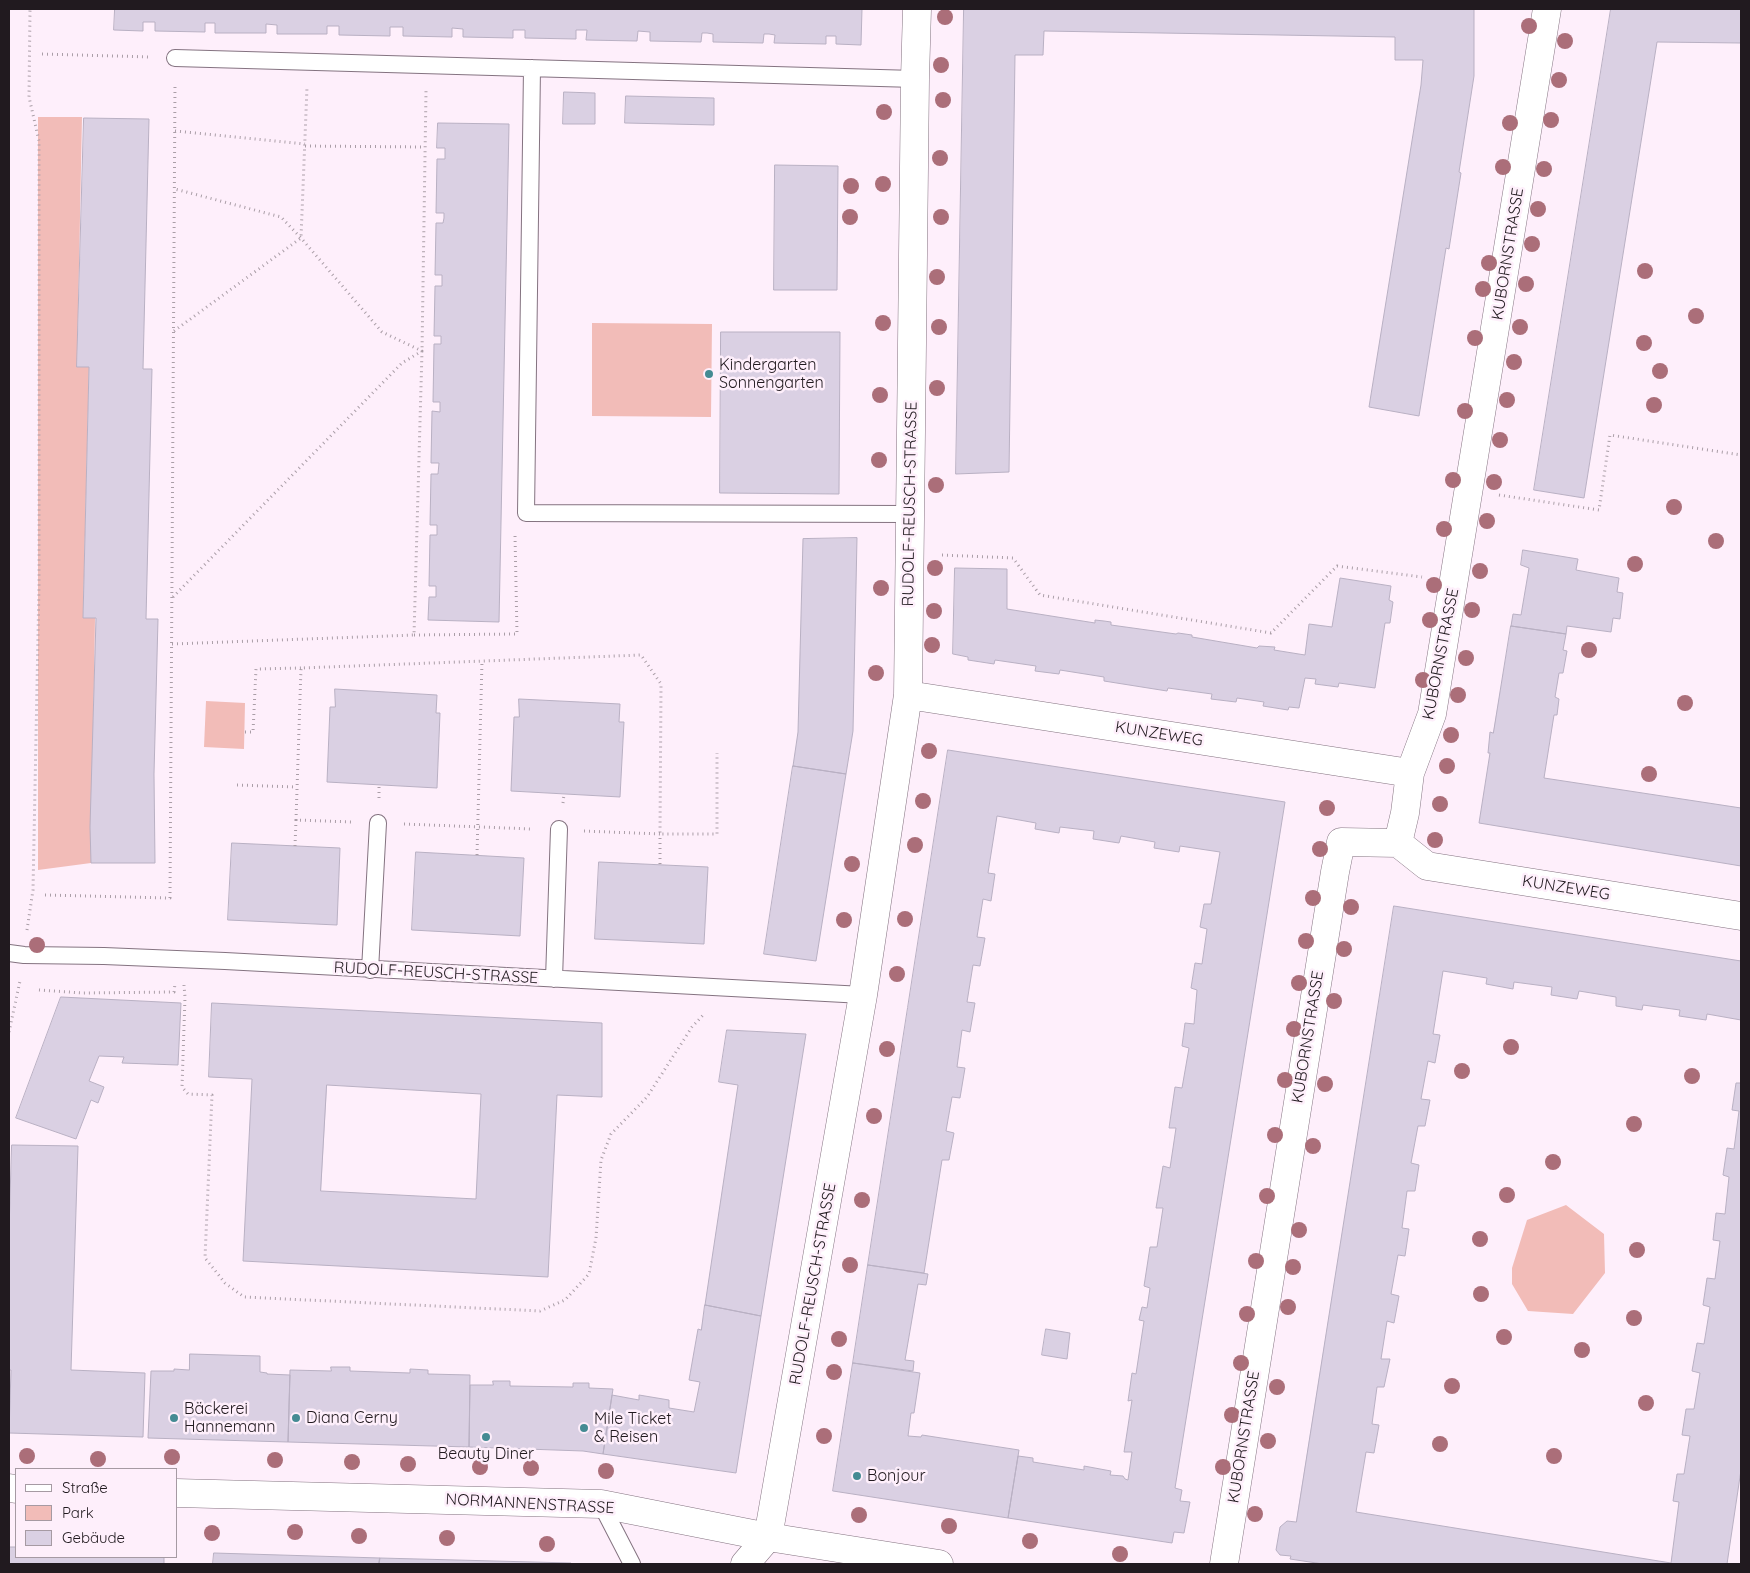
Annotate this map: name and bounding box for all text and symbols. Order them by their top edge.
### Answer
street label: KUBORNSTRASSE [1488,186,1528,322]
place label: Kindergarten Sonnengarten [719,355,824,393]
marker: Kindergarten Sonnengarten [703,368,715,380]
street label: RUDOLF-REUSCH-STRASSE [899,402,921,606]
street label: KUBORNSTRASSE [1419,586,1463,722]
street label: KUNZEWEG [1114,718,1204,750]
street label: KUNZEWEG [1521,872,1611,904]
street label: RUDOLF-REUSCH-STRASSE [333,958,539,988]
street label: KUBORNSTRASSE [1288,969,1328,1105]
street label: RUDOLF-REUSCH-STRASSE [786,1182,840,1386]
street label: KUBORNSTRASSE [1224,1369,1264,1505]
place label: Bäckerei Hannemann [184,1399,276,1437]
place label: Diana Cerny [306,1408,398,1428]
place label: Mile Ticket & Reisen [594,1409,672,1447]
marker: Bäckerei Hannemann [168,1412,180,1424]
marker: Diana Cerny [290,1412,302,1424]
marker: Mile Ticket & Reisen [578,1422,590,1434]
marker: Beauty Diner [480,1431,492,1443]
place label: Beauty Diner [438,1444,534,1464]
place label: Bonjour [867,1466,926,1486]
legend [15,1468,178,1558]
marker: Bonjour [851,1470,863,1482]
text: Straße [62,1478,108,1497]
street label: NORMANNENSTRASSE [445,1490,615,1518]
text: Park [62,1503,94,1522]
text: Gebäude [62,1528,125,1547]

